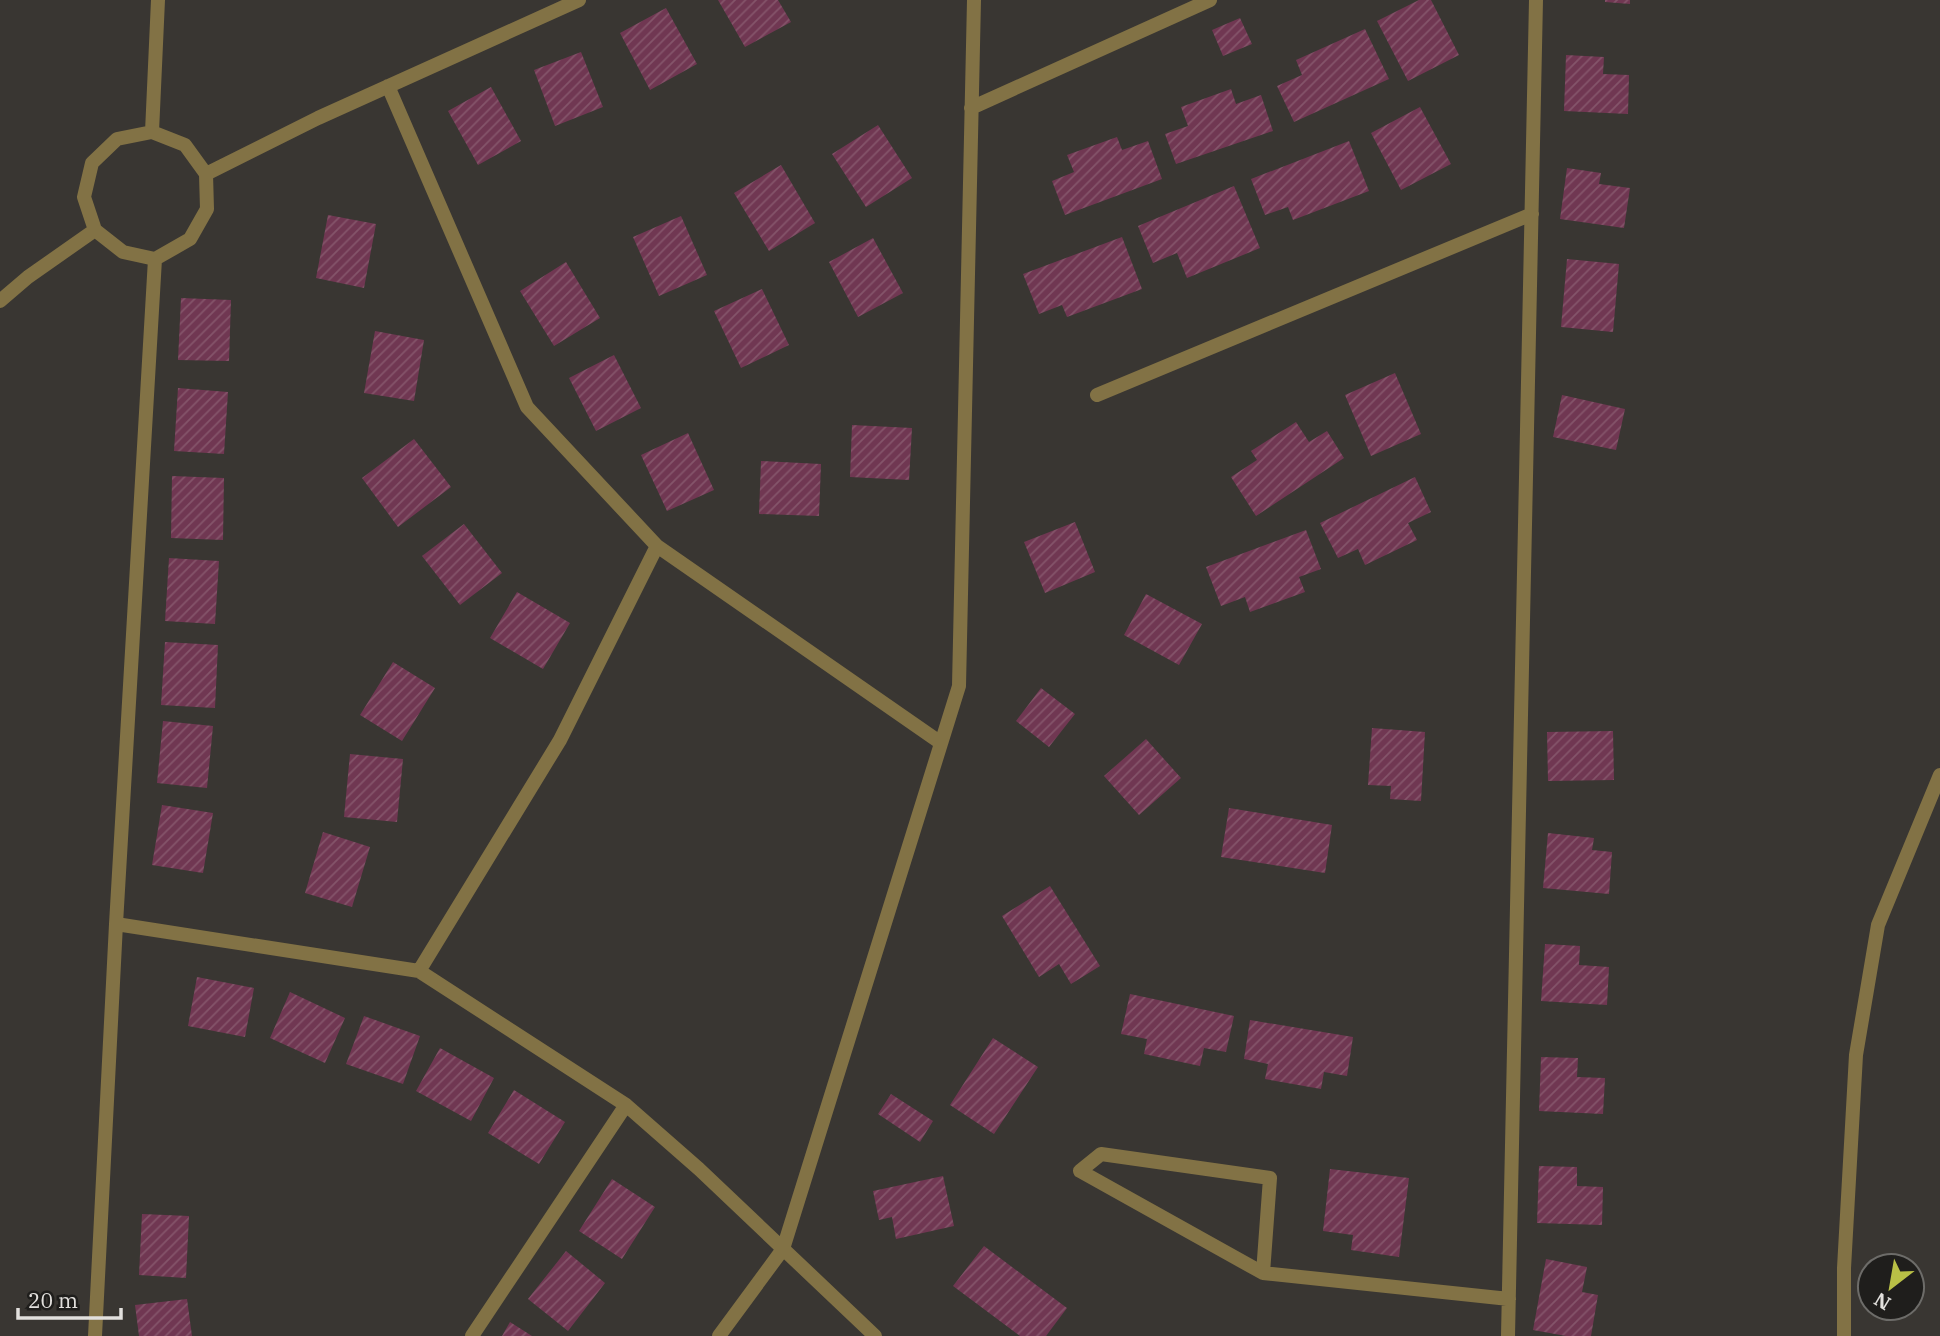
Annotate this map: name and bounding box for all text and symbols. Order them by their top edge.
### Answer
north arrow [1856,1252,1926,1322]
scale bar [18,1276,121,1320]
text: 20 m [28,1286,78,1314]
text: N [1870,1287,1895,1316]

